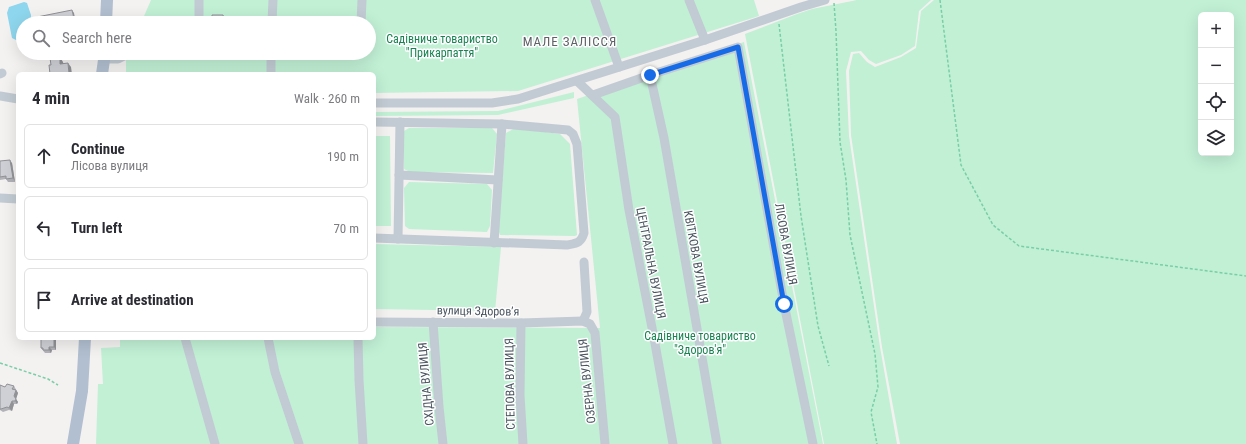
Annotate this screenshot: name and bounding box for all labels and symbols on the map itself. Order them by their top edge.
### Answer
park label: Садівниче товариство "Прикарпаття" [386,32,498,60]
district label: МАЛЕ ЗАЛІССЯ [523,34,617,49]
route end [641,66,659,84]
street label: ЛІСОВА ВУЛИЦЯ [772,202,800,286]
street label: ЦЕНТРАЛЬНА ВУЛИЦЯ [633,206,669,320]
street label: КВІТКОВА ВУЛИЦЯ [681,209,711,305]
route start [775,295,793,313]
street label: вулиця Здоровʼя [437,303,519,319]
park label: Садівниче товариство "Здоров'я" [644,329,756,357]
street label: СТЕПОВА ВУЛИЦЯ [502,338,518,430]
street label: ОЗЕРНА ВУЛИЦЯ [576,338,598,424]
street label: СХІДНА ВУЛИЦЯ [415,342,437,426]

